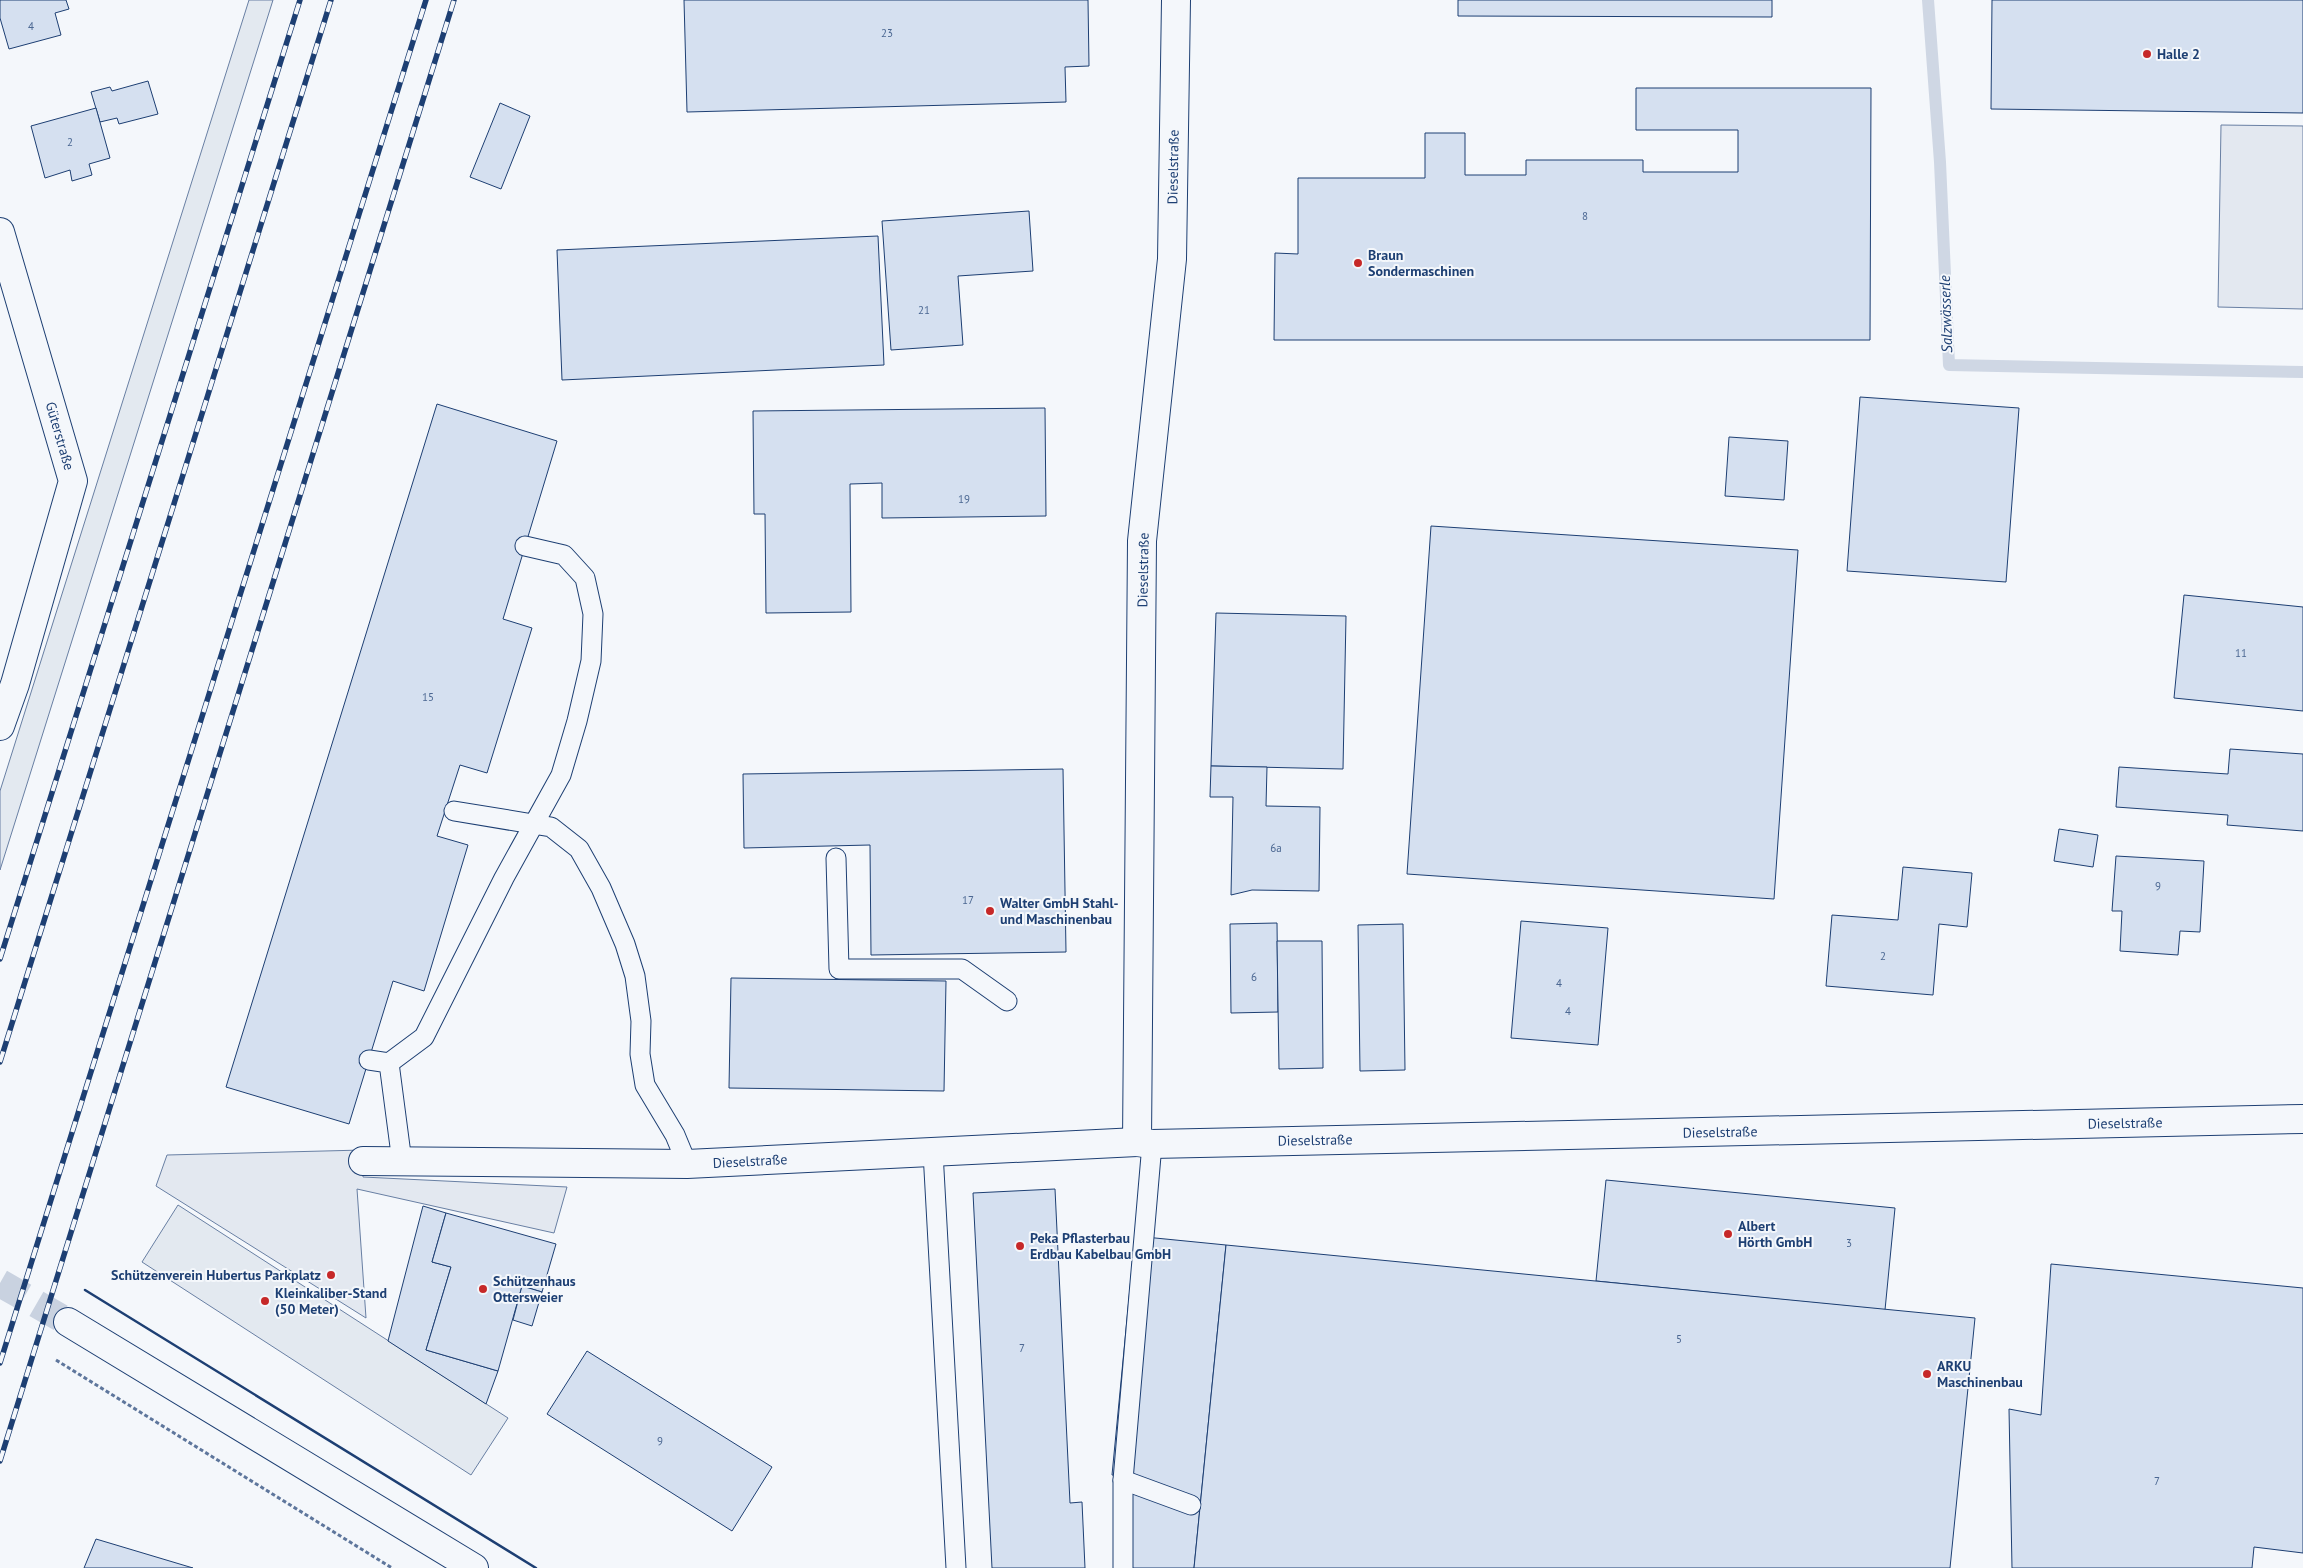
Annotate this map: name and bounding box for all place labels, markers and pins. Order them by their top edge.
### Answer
place label: Halle 2 [2157,45,2200,63]
marker: Halle 2 [2141,48,2153,60]
place label: Braun Sondermaschinen [1368,246,1474,280]
marker: Braun Sondermaschinen [1352,257,1364,269]
place label: Walter GmbH Stahl- und Maschinenbau [1000,894,1119,928]
marker: Walter GmbH Stahl- und Maschinenbau [984,905,996,917]
place label: Albert Hörth GmbH [1738,1217,1812,1251]
marker: Albert Hörth GmbH [1722,1228,1734,1240]
place label: Peka Pflasterbau Erdbau Kabelbau GmbH [1030,1229,1171,1263]
marker: Peka Pflasterbau Erdbau Kabelbau GmbH [1014,1240,1026,1252]
place label: Schützenverein Hubertus Parkplatz [111,1266,321,1284]
marker: Schützenverein Hubertus Parkplatz [325,1269,337,1281]
place label: Schützenhaus Ottersweier [493,1272,576,1306]
marker: Schützenhaus Ottersweier [477,1283,489,1295]
place label: Kleinkaliber-Stand (50 Meter) [275,1284,387,1318]
marker: Kleinkaliber-Stand (50 Meter) [259,1295,271,1307]
place label: ARKU Maschinenbau [1937,1357,2023,1391]
marker: ARKU Maschinenbau [1921,1368,1933,1380]

